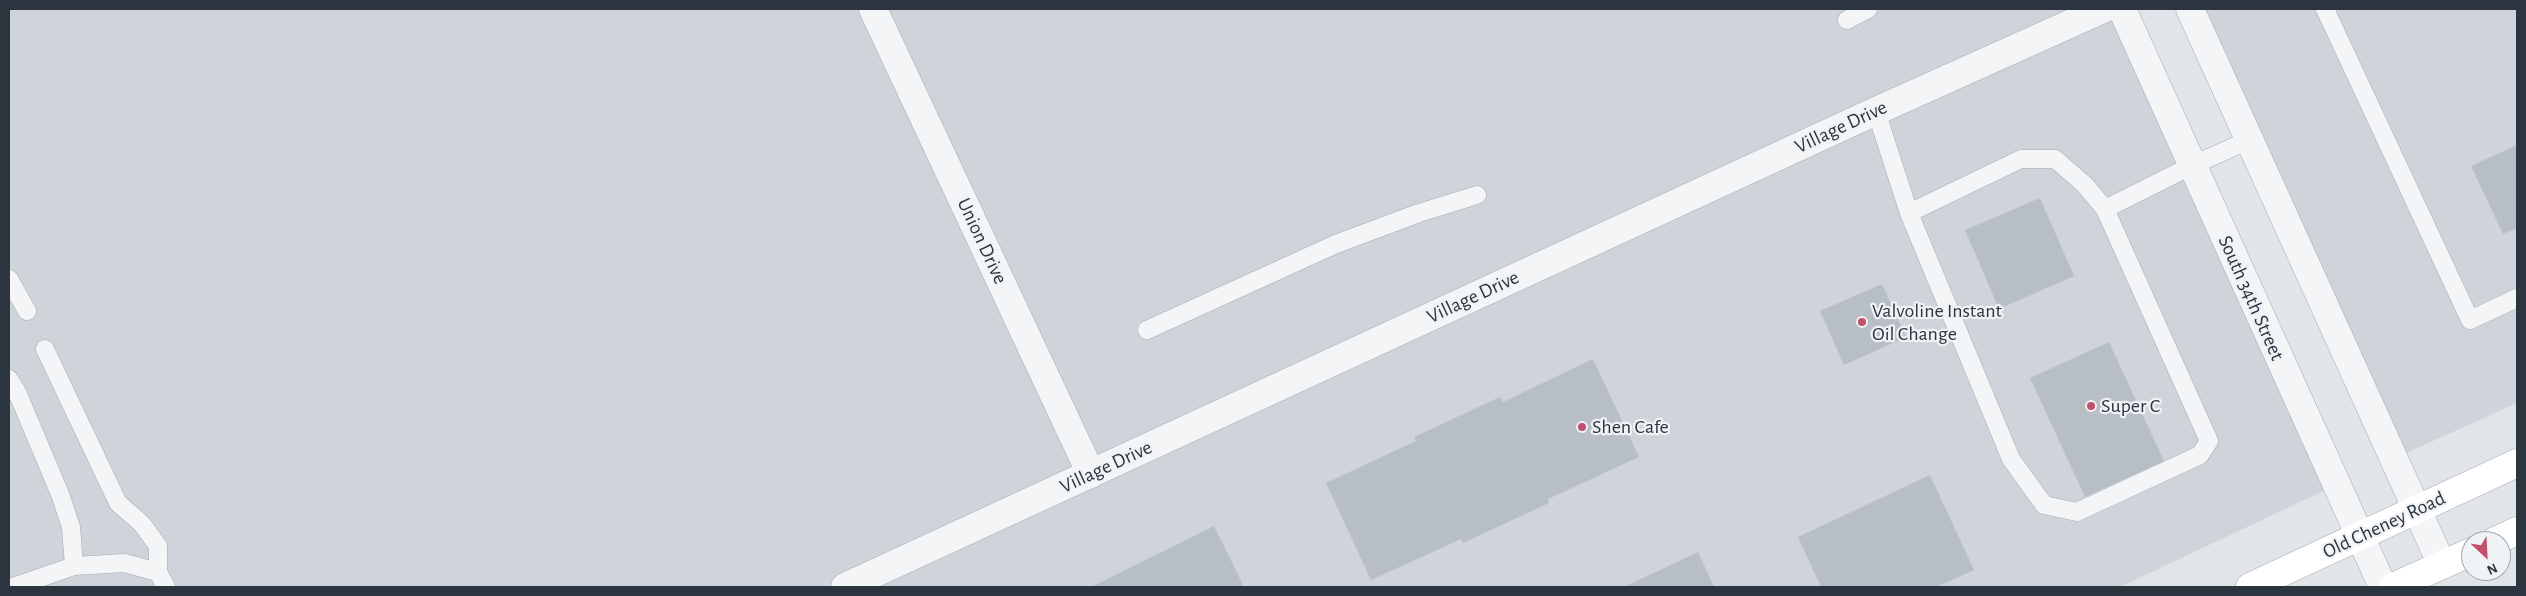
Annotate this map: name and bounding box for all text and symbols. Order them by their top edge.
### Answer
street label: Village Drive [1791,95,1891,159]
street label: Union Drive [952,194,1012,288]
street label: South 34th Street [2213,232,2289,364]
street label: Village Drive [1423,265,1523,329]
place label: Valvoline Instant Oil Change [1872,299,2002,346]
marker: Valvoline Instant Oil Change [1856,316,1868,328]
place label: Super C [2101,394,2160,418]
marker: Super C [2085,400,2097,412]
place label: Shen Cafe [1592,415,1669,439]
marker: Shen Cafe [1576,421,1588,433]
street label: Village Drive [1056,435,1156,499]
street label: Old Cheney Road [2319,486,2449,564]
north arrow [2461,531,2511,581]
text: N [2485,560,2499,577]

